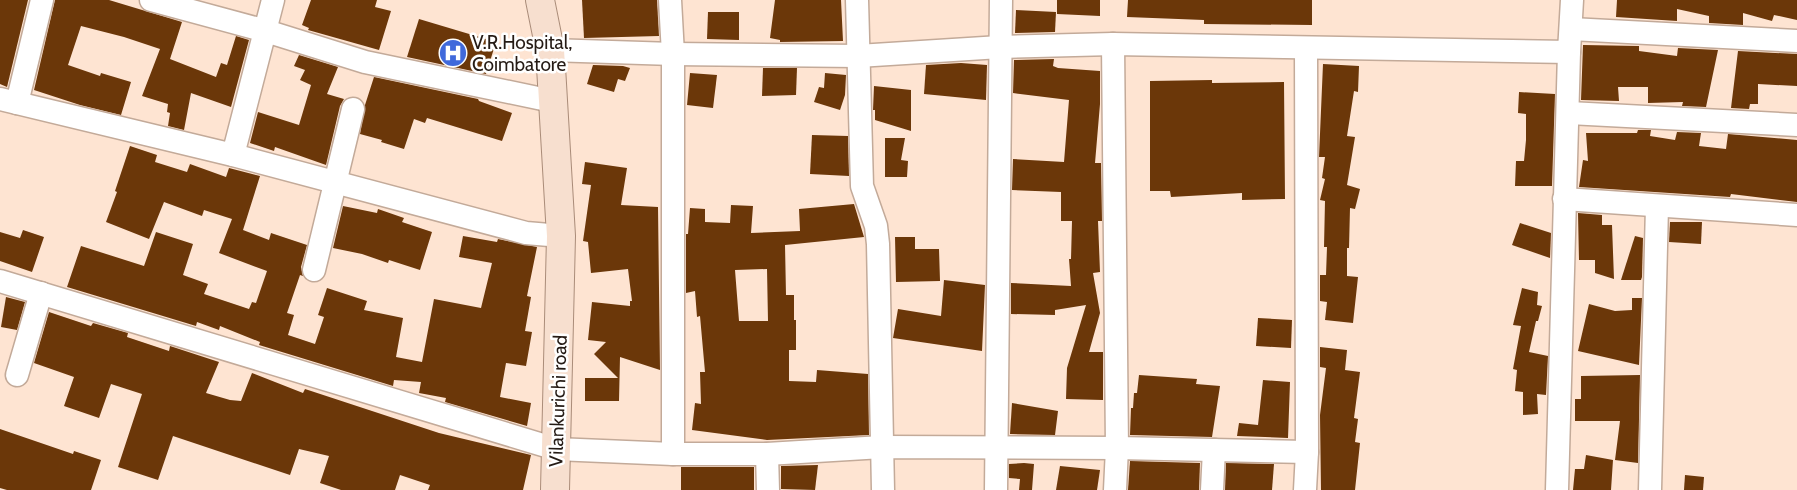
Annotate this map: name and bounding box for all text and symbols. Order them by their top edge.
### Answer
place label: V.R.Hospital, Coimbatore [472,31,572,76]
hospital icon: V.R.Hospital, Coimbatore [438,38,468,68]
street label: Vilankurichi road [544,334,572,468]

